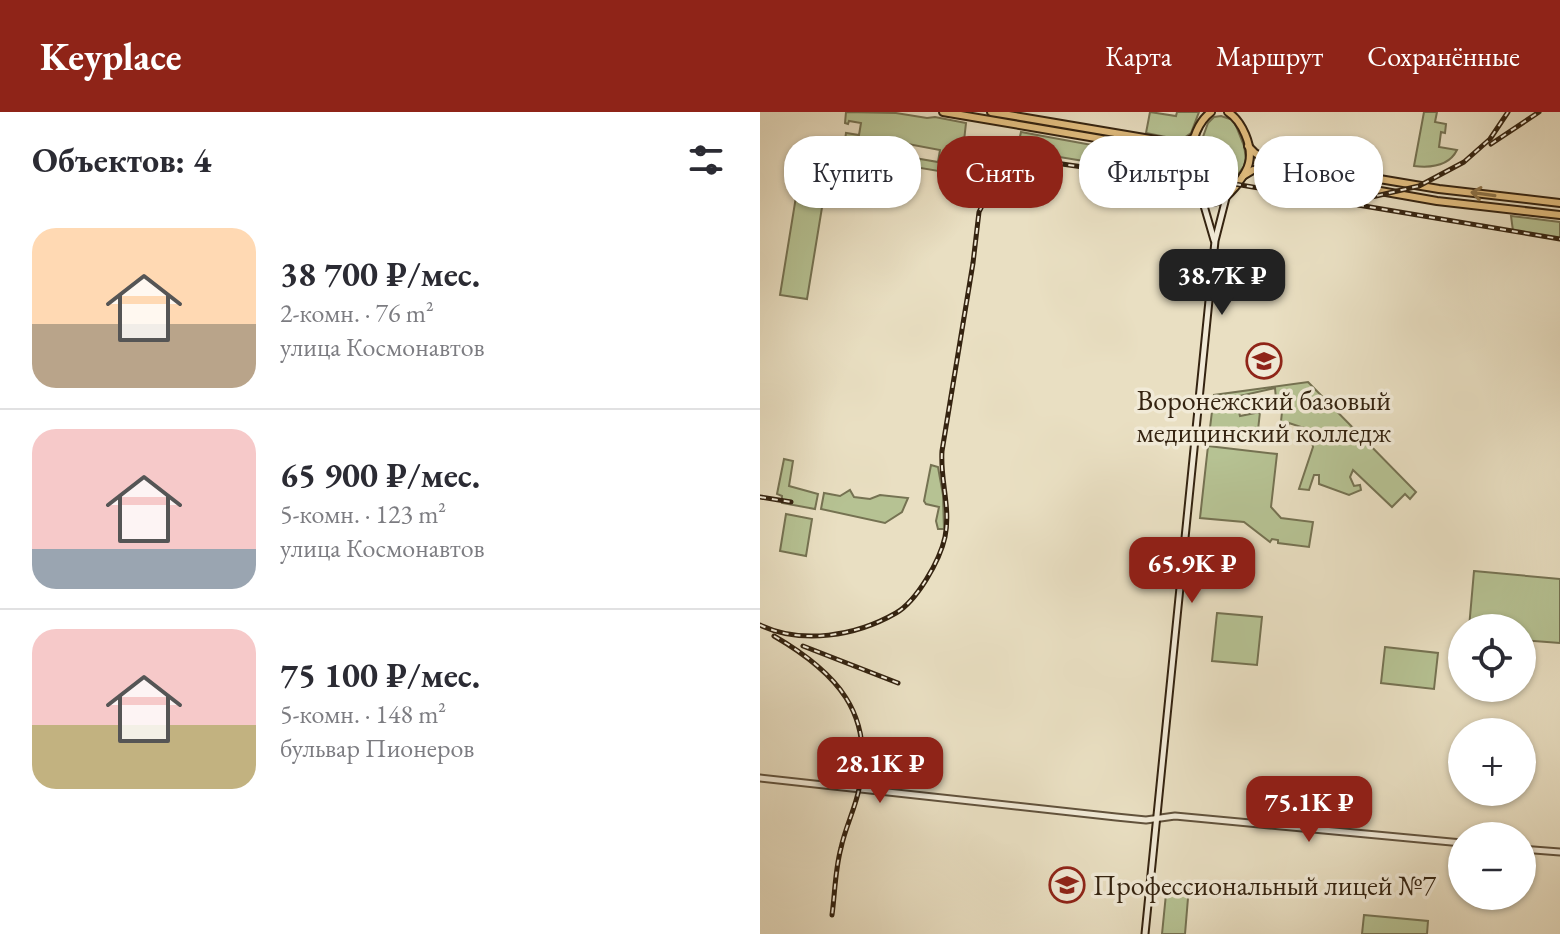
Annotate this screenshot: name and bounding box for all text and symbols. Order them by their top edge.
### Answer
text: Keyplace [40,32,182,81]
text: Карта [1105,38,1172,74]
text: Маршрут [1216,38,1323,74]
text: Сохранённые [1367,38,1520,74]
chip: Купить [784,136,921,208]
chip: Снять [937,136,1063,208]
chip: Фильтры [1079,136,1238,208]
chip: Новое [1254,136,1383,208]
text: Объектов: 4 [32,138,211,182]
icon: filters [684,138,728,182]
one-way arrow [1470,186,1496,201]
pin: 38.7K ₽ [1148,249,1296,317]
text: 38 700 ₽/мес. [280,252,480,296]
text: 38.7K ₽ [1177,258,1267,292]
icon: home [96,260,192,356]
text: 2-комн. · 76 m² [280,296,434,330]
text: улица Космонавтов [280,330,485,364]
school or university icon: Воронежский базовый медицинский колледж [1245,342,1283,380]
place label: Воронежский базовый медицинский колледж [1136,382,1392,450]
text: 65 900 ₽/мес. [280,453,480,497]
icon: home [96,461,192,557]
text: 5-комн. · 123 m² [280,497,446,531]
text: улица Космонавтов [280,531,485,565]
pin: 65.9K ₽ [1118,537,1266,605]
text: 65.9K ₽ [1147,546,1237,580]
map controls [1448,614,1536,910]
button: locate [1448,614,1536,702]
text: 75 100 ₽/мес. [280,653,480,697]
icon: home [96,661,192,757]
text: 5-комн. · 148 m² [280,697,446,731]
button: + [1448,718,1536,806]
text: бульвар Пионеров [280,731,474,765]
pin: 28.1K ₽ [806,737,954,805]
text: 28.1K ₽ [835,746,925,780]
pin: 75.1K ₽ [1235,776,1383,844]
text: 75.1K ₽ [1264,785,1354,819]
button: − [1448,822,1536,910]
school or university icon: Профессиональный лицей №7 [1048,866,1086,904]
place label: Профессиональный лицей №7 [1093,867,1436,903]

